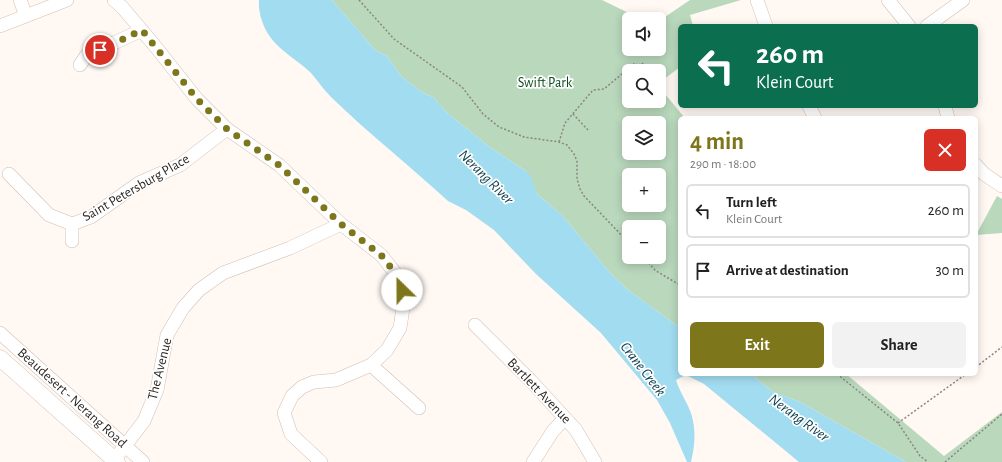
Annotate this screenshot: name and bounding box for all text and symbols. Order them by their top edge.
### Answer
map controls [622,12,666,264]
button: sound [622,12,666,56]
pin [83,33,117,67]
icon: arrive [89,39,111,61]
icon: left [690,40,742,92]
text: 260 m [756,41,824,69]
button: search [622,64,666,108]
text: Klein Court [756,74,834,92]
park label: Swift Park [518,76,573,90]
button: layers [622,116,666,160]
button: close [924,129,966,171]
text: 4 min [690,130,744,154]
water label: Nerang River [456,147,517,208]
street label: Saint Petersburg Place [80,152,192,224]
text: 290 m · 18:00 [690,158,756,171]
button: + [622,168,666,212]
text: Turn left [726,195,777,210]
icon: left [692,200,714,222]
text: 260 m [928,203,964,218]
text: Klein Court [726,213,782,226]
button: − [622,220,666,264]
icon: arrive [692,260,714,282]
text: Arrive at destination [726,263,849,278]
text: 30 m [935,263,964,278]
position arrow [381,269,423,311]
button: Exit [690,322,824,368]
button: Share [832,322,966,368]
street label: The Avenue [146,336,174,402]
water label: Crane Creek [617,339,669,399]
street label: Beaudesert - Nerang Road [15,346,129,450]
street label: Bartlett Avenue [505,356,573,426]
water label: Nerang River [766,391,833,445]

